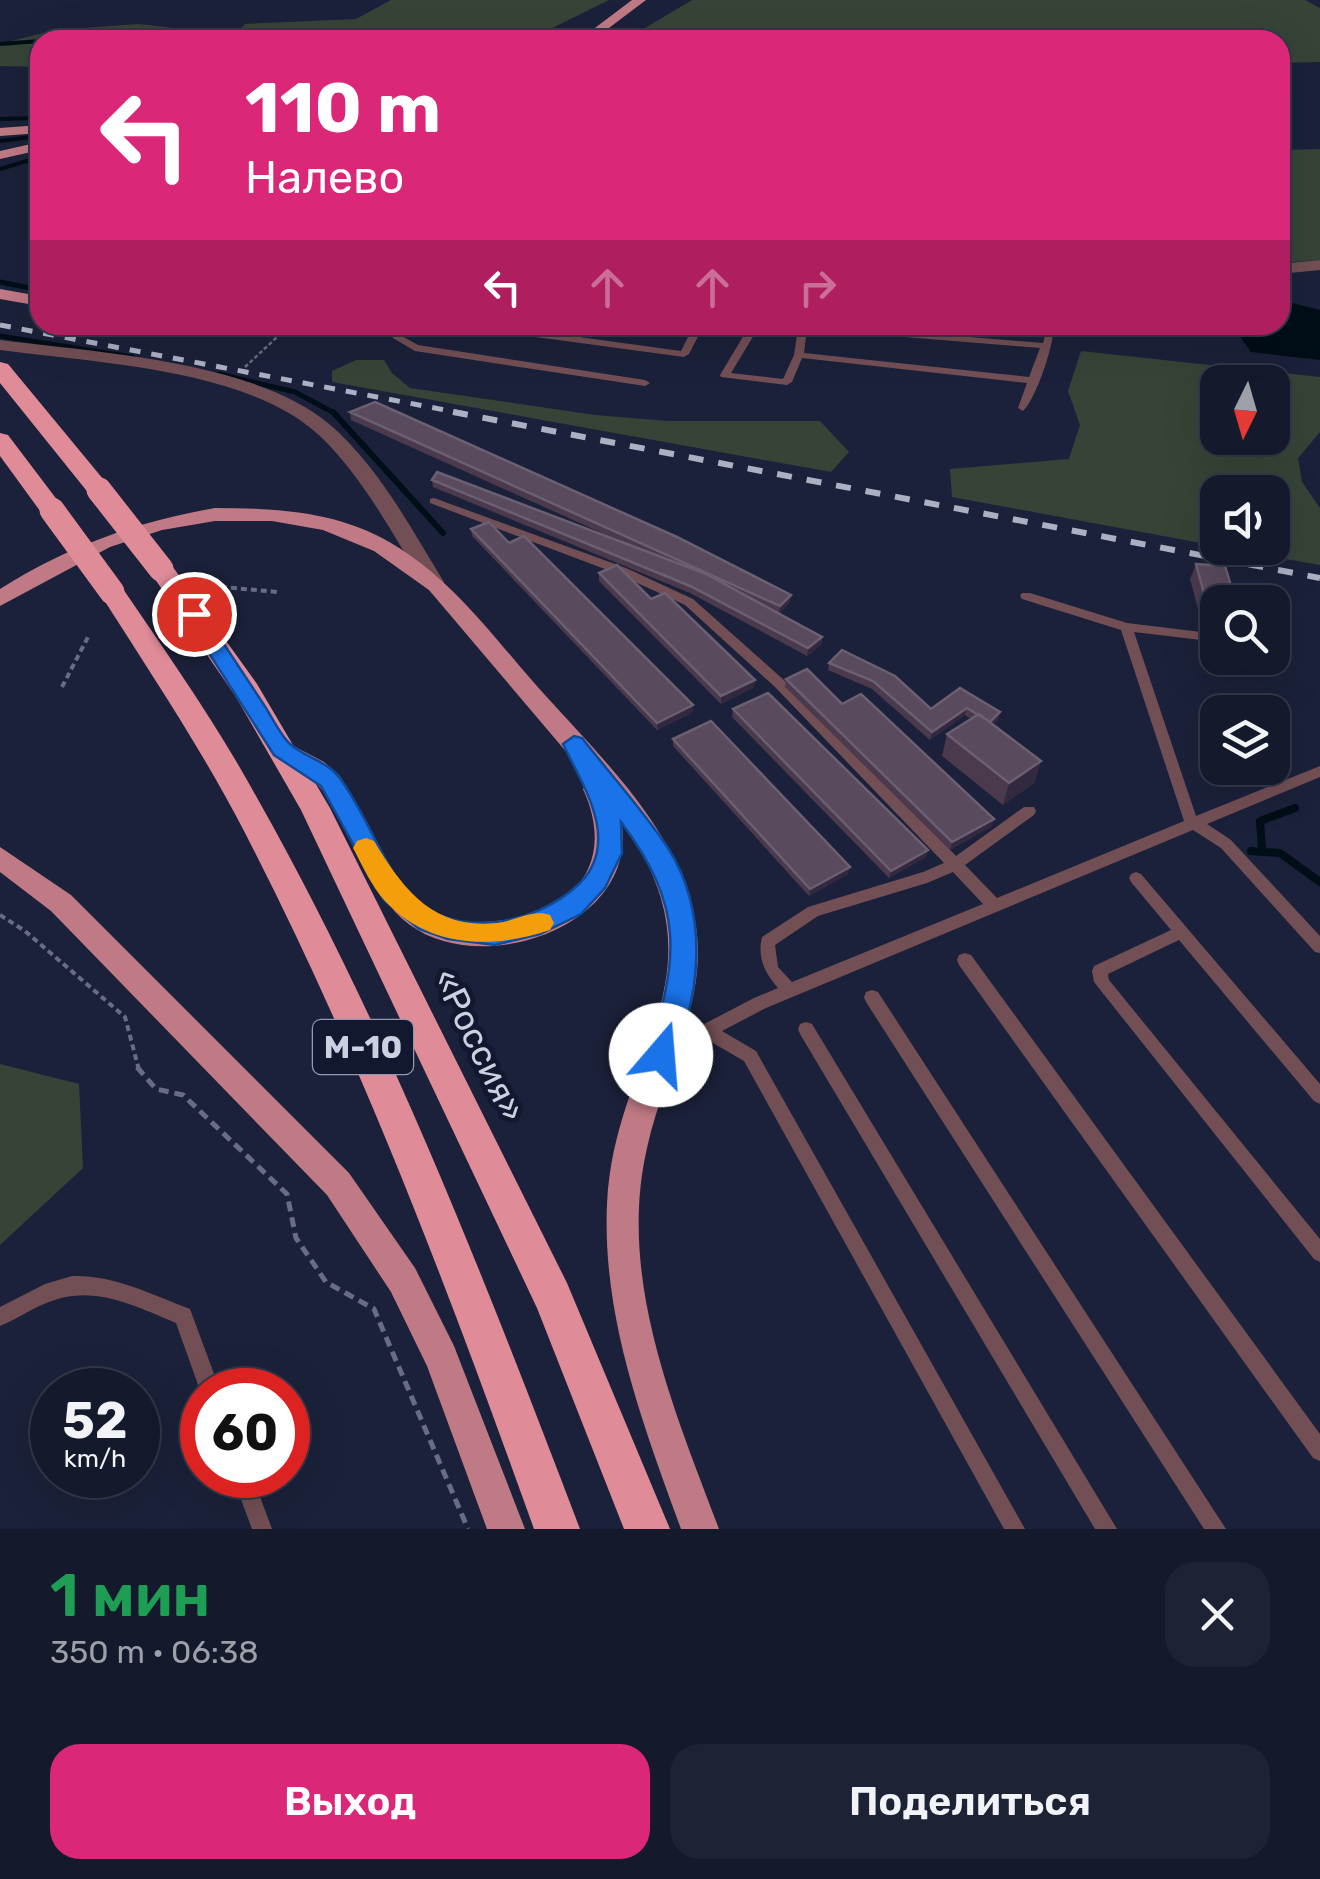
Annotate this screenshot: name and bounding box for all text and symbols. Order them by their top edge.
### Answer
text: 110 m [245,67,441,150]
icon: left [80,70,210,200]
text: Налево [245,151,404,204]
icon: left [475,260,530,315]
icon: ahead [580,260,635,315]
icon: ahead [685,260,740,315]
icon: right [790,260,845,315]
north arrow [1200,365,1290,455]
map controls [1200,365,1290,785]
button: sound [1200,475,1290,565]
pin [152,572,237,657]
button: search [1200,585,1290,675]
icon: arrive [167,587,222,642]
button: layers [1200,695,1290,785]
street label: «Россия» [424,962,534,1128]
position arrow [609,1003,713,1107]
road number: М-10 [313,1020,413,1074]
speed limit sign: 60 [180,1368,310,1498]
text: 52 [63,1391,127,1451]
text: km/h [64,1444,126,1473]
text: 1 мин [50,1560,210,1631]
button: close [1165,1562,1270,1667]
text: 350 m · 06:38 [50,1633,258,1671]
button: Выход [50,1744,650,1859]
button: Поделиться [670,1744,1270,1859]

